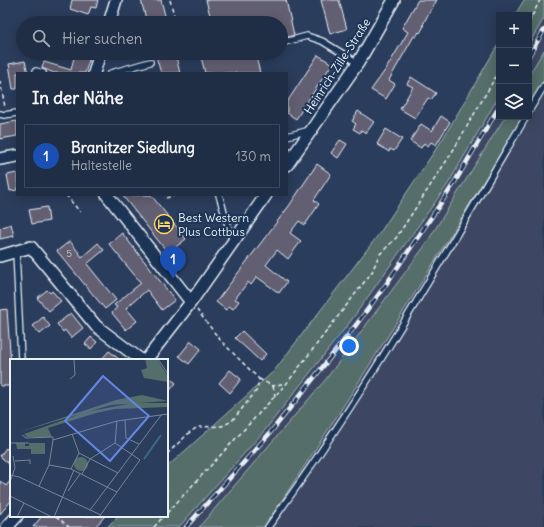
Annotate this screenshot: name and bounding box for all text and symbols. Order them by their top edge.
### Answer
map controls [496,12,532,120]
button: + [496,12,532,48]
street label: Heinrich-Zille-Straße [300,15,374,117]
search box [16,16,288,60]
icon: search [30,27,52,49]
text: Hier suchen [62,29,142,48]
button: − [496,48,532,84]
button: layers [496,84,532,120]
text: In der Nähe [32,87,124,109]
text: Branitzer Siedlung [71,138,195,157]
text: 1 [43,148,49,165]
text: 130 m [235,148,271,165]
text: Haltestelle [71,157,132,174]
place label: Best Western Plus Cottbus [178,210,249,239]
hotel icon: Best Western Plus Cottbus [153,213,175,235]
pin: 1 [160,246,186,279]
house number: 5 [66,247,72,260]
your location [339,336,359,356]
inset map [10,359,168,517]

